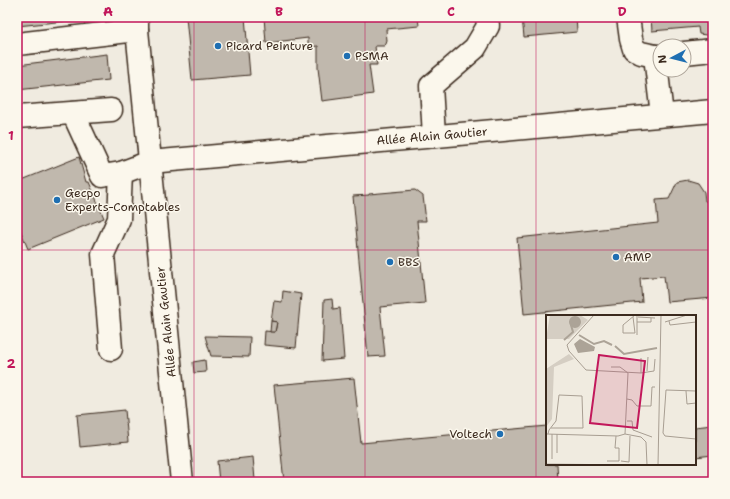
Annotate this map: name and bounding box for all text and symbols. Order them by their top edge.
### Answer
text: A [103,3,113,20]
text: B [275,3,283,20]
text: C [447,3,455,20]
text: D [617,3,627,20]
place label: Picard Peinture [226,38,313,54]
north arrow [652,38,692,78]
marker: Picard Peinture [213,41,223,51]
place label: PSMA [355,48,389,64]
marker: PSMA [342,51,352,61]
text: N [655,54,671,64]
street label: Allée Alain Gautier [376,123,488,149]
text: 1 [8,127,14,144]
place label: Gecpo Experts-Comptables [65,185,180,215]
marker: Gecpo Experts-Comptables [52,195,62,205]
place label: AMP [624,249,651,265]
marker: AMP [611,252,621,262]
place label: BBS [398,254,419,270]
marker: BBS [385,257,395,267]
street label: Allée Alain Gautier [152,265,180,378]
inset map [546,315,696,465]
text: 2 [6,355,16,372]
place label: Voltech [449,426,492,442]
marker: Voltech [495,429,505,439]

